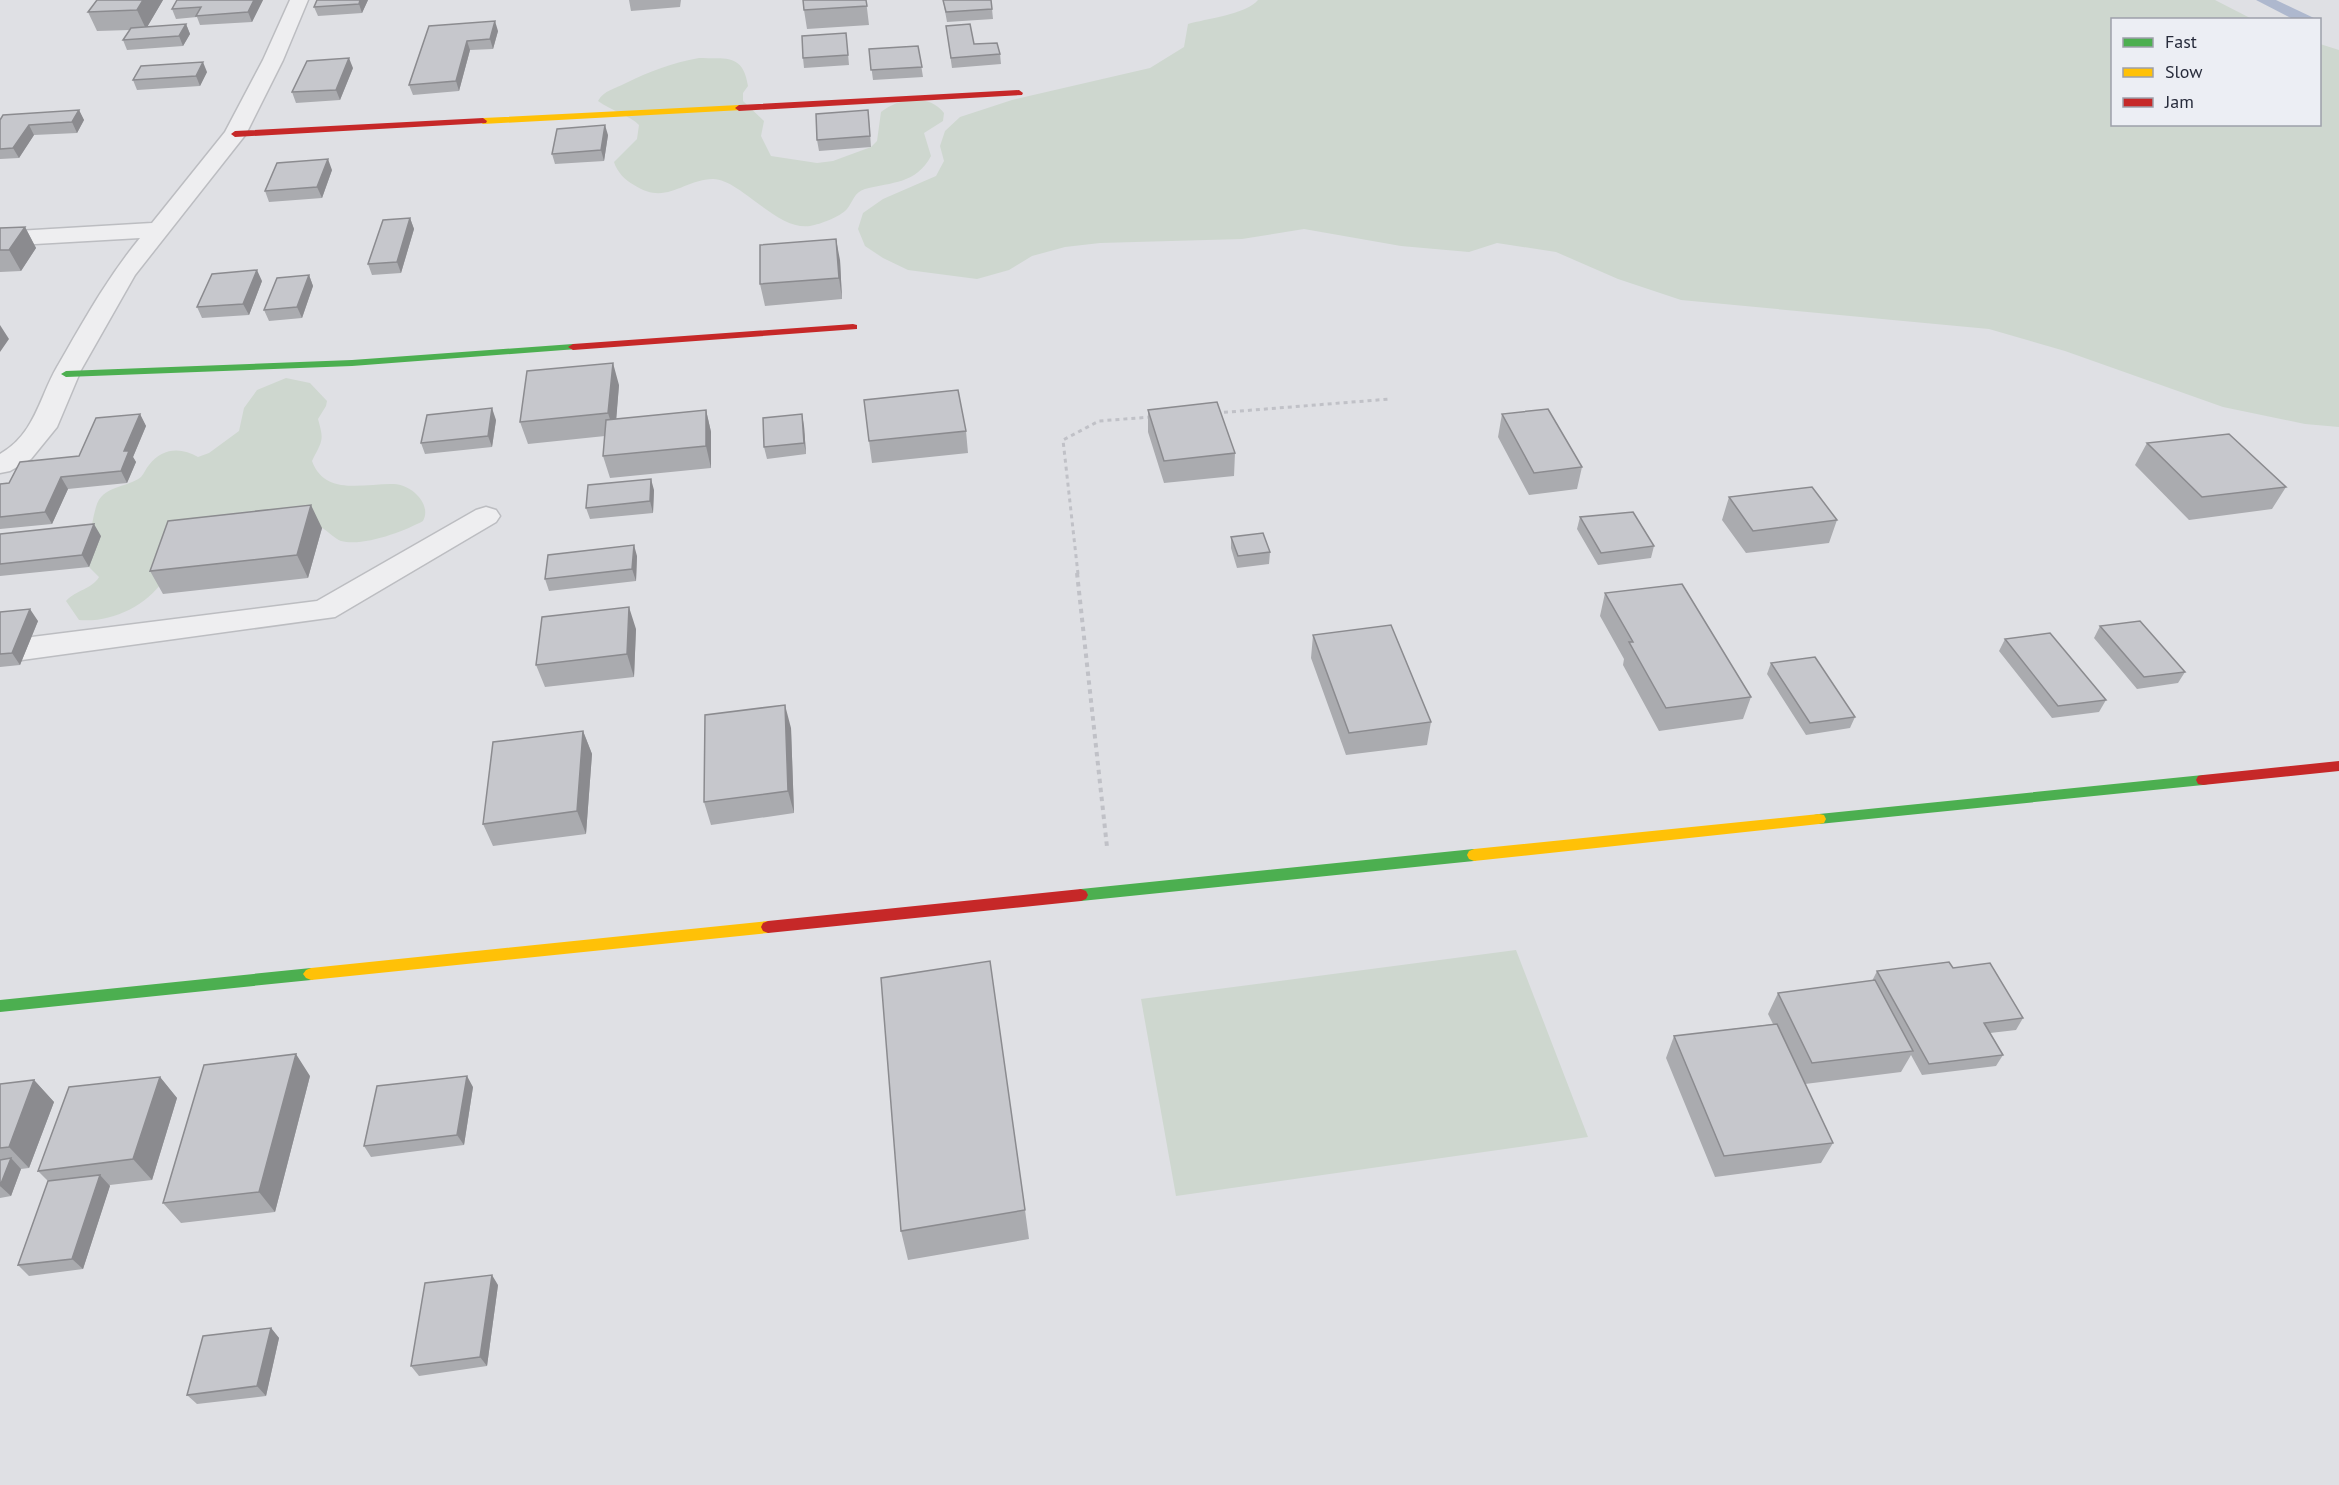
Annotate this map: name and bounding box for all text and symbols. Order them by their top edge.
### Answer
legend [2111,18,2321,126]
text: Fast [2165,30,2197,53]
text: Slow [2165,60,2203,83]
text: Jam [2164,90,2194,113]

